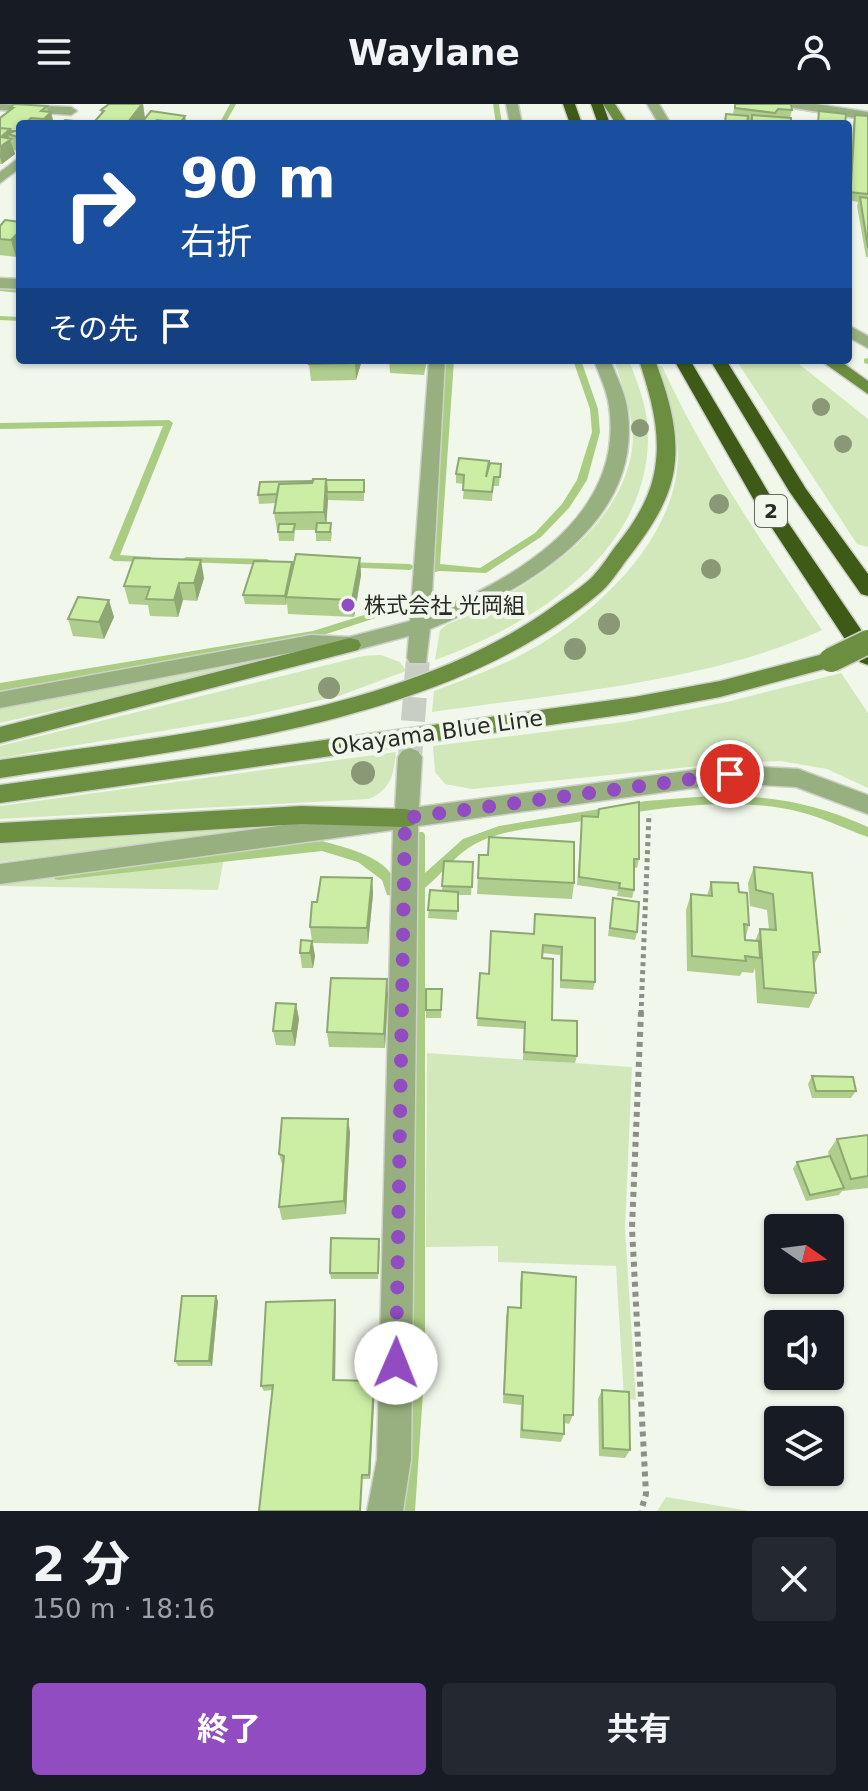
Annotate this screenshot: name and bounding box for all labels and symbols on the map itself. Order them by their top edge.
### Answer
road number: 2 [755,495,787,527]
place label: 株式会社 光岡組 [364,593,525,618]
marker: 株式会社 光岡組 [339,596,357,614]
street label: Okayama Blue Line [330,705,544,760]
pin [696,740,764,808]
north arrow [764,1214,844,1294]
position arrow [354,1321,438,1405]

